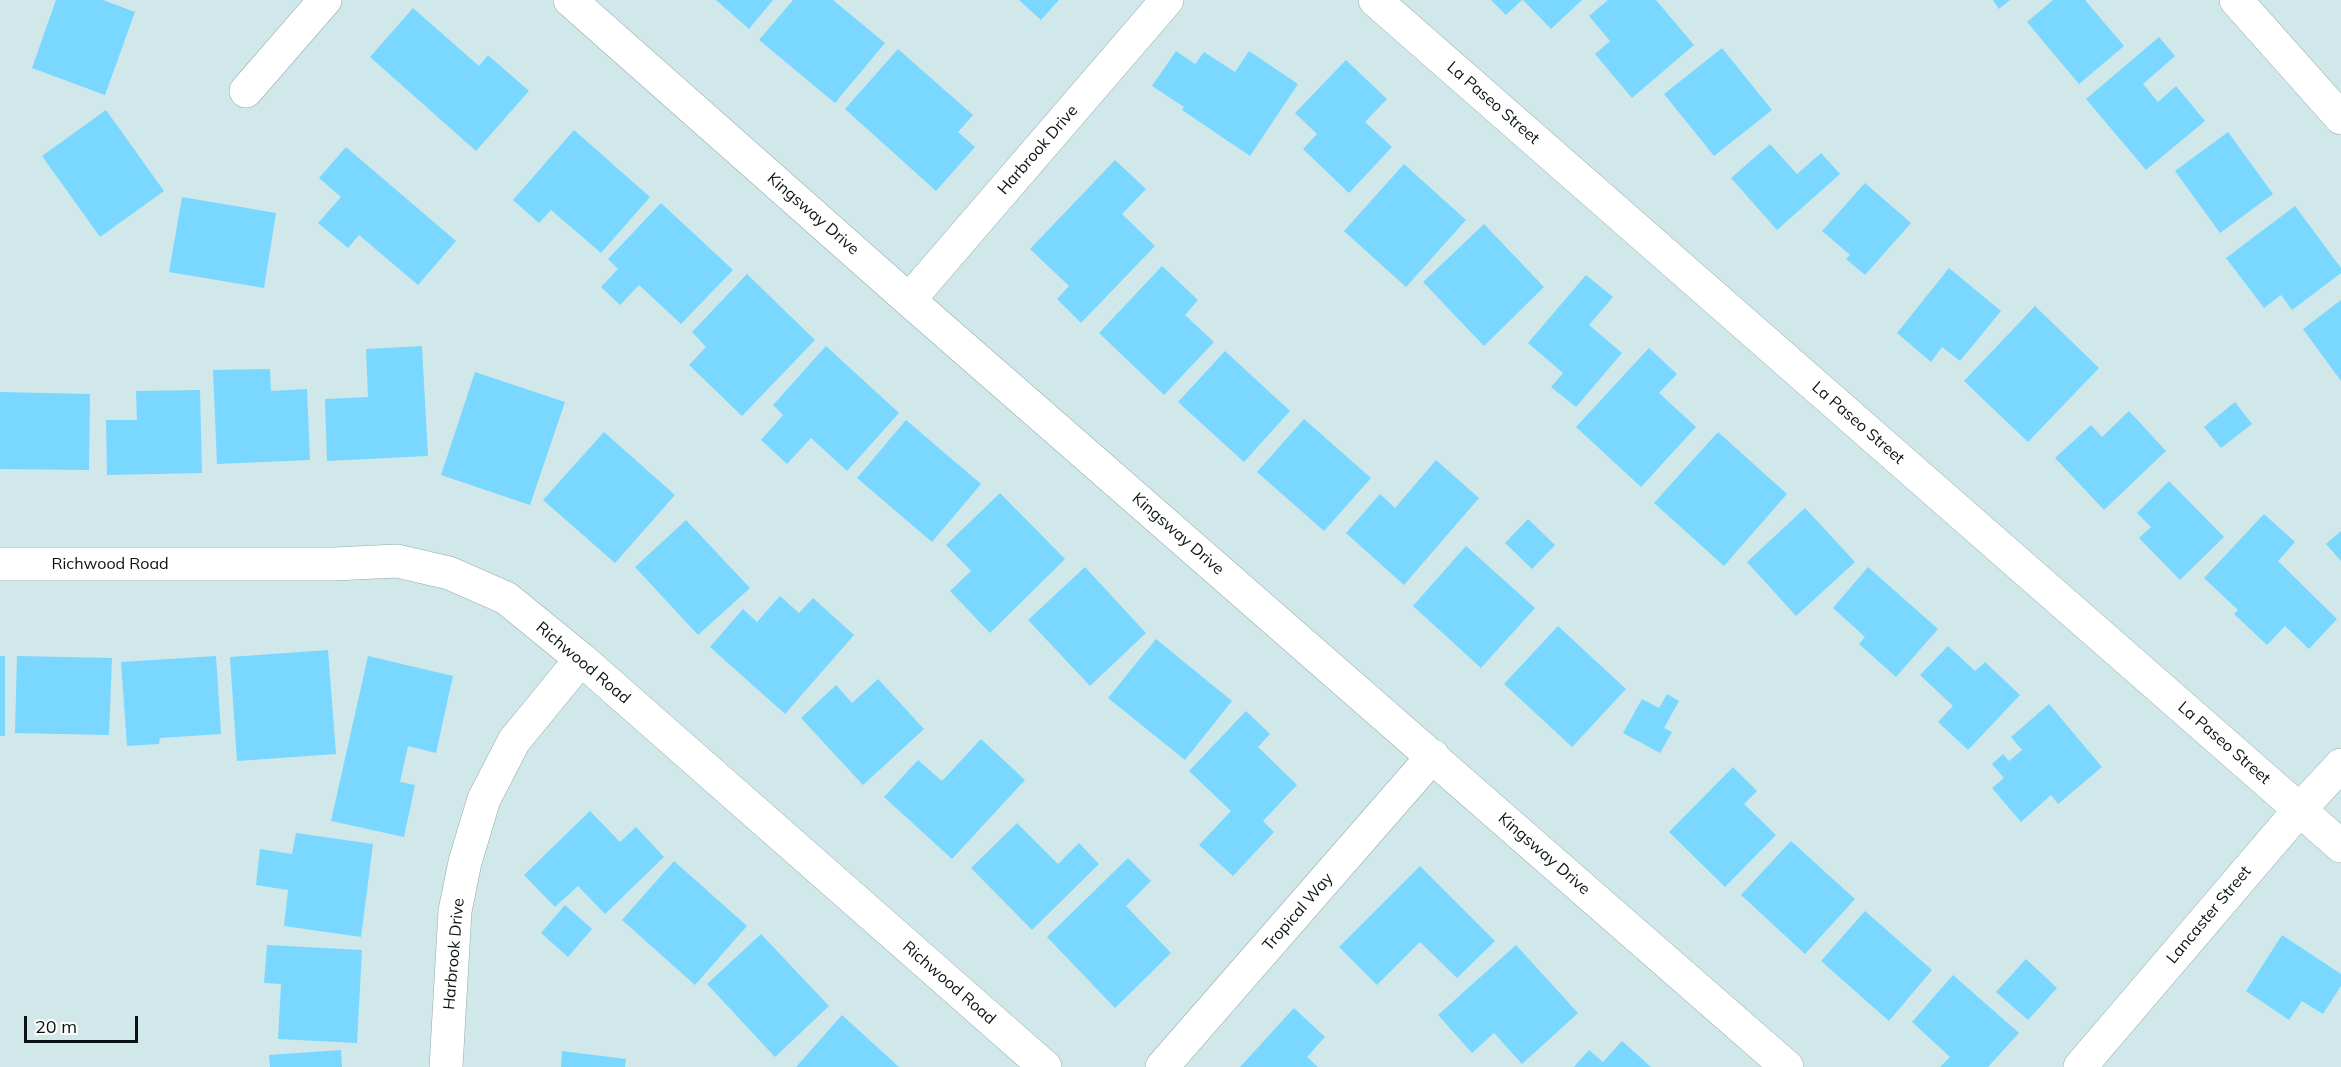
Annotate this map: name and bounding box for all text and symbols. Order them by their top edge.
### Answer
street label: La Paseo Street [1443,58,1543,148]
street label: Harbrook Drive [994,101,1082,199]
street label: Kingsway Drive [763,169,863,259]
street label: La Paseo Street [1808,378,1908,468]
street label: Kingsway Drive [1128,489,1228,579]
street label: Richwood Road [51,554,169,574]
street label: Richwood Road [532,618,634,708]
street label: La Paseo Street [2174,698,2274,788]
street label: Kingsway Drive [1494,809,1594,899]
street label: Lancaster Street [2163,862,2255,968]
street label: Tropical Way [1259,869,1337,955]
street label: Harbrook Drive [440,897,468,1011]
street label: Richwood Road [898,937,1000,1029]
scale bar [27,1004,141,1042]
text: 20 m [35,1015,77,1038]

